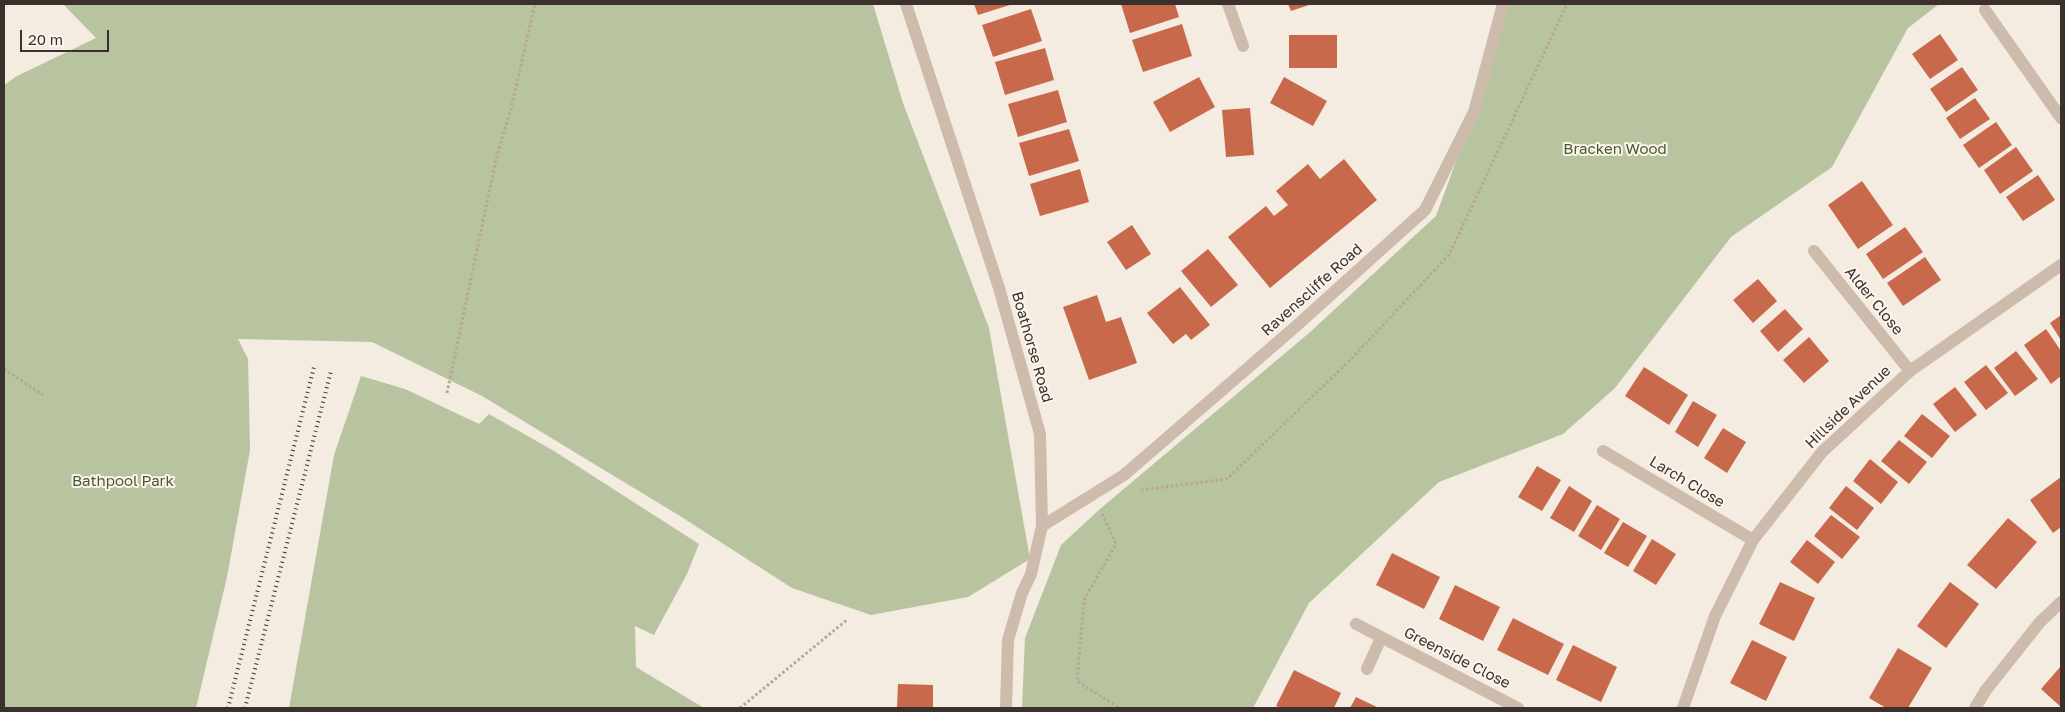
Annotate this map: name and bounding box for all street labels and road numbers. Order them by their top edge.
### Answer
street label: Ravenscliffe Road [1258,240,1366,340]
street label: Alder Close [1841,263,1907,339]
street label: Boathorse Road [1008,289,1056,405]
street label: Hillside Avenue [1802,362,1894,452]
street label: Larch Close [1646,453,1728,511]
street label: Greenside Close [1401,623,1513,693]

